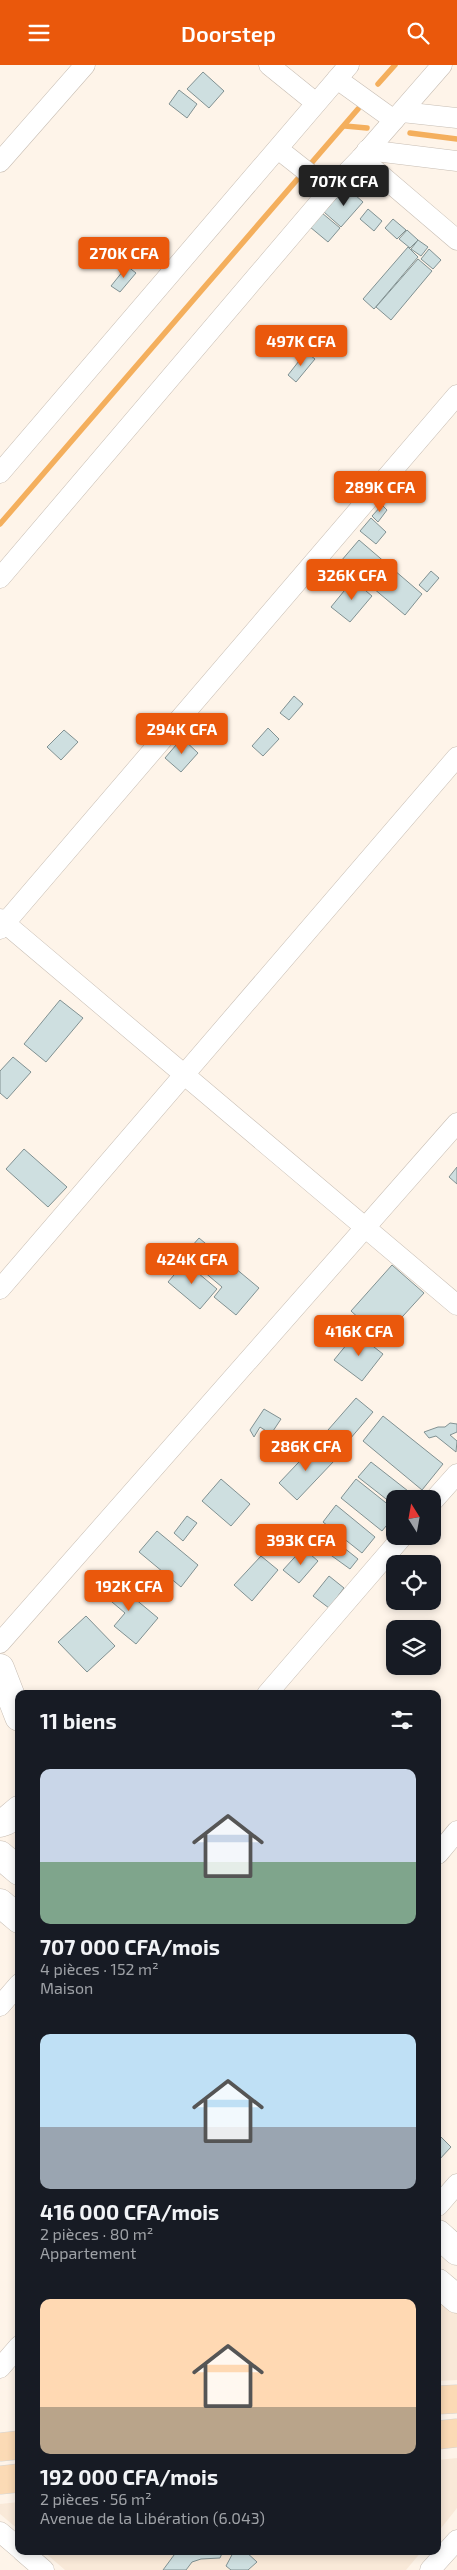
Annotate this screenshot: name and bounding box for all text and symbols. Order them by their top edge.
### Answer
icon: menu [25,19,53,47]
icon: search [404,19,432,47]
text: Doorstep [181,20,276,46]
pin: 707K CFA [292,165,396,207]
text: 707K CFA [310,171,378,190]
pin: 270K CFA [72,237,176,279]
text: 270K CFA [89,243,159,262]
pin: 497K CFA [249,325,353,367]
text: 497K CFA [266,331,336,350]
pin: 289K CFA [328,471,432,513]
text: 289K CFA [345,477,415,496]
pin: 326K CFA [300,559,404,601]
text: 326K CFA [317,565,387,584]
pin: 294K CFA [130,713,234,755]
text: 294K CFA [147,719,217,738]
pin: 424K CFA [140,1243,244,1285]
text: 424K CFA [156,1249,228,1268]
pin: 416K CFA [307,1315,411,1357]
text: 416K CFA [325,1321,393,1340]
pin: 286K CFA [254,1429,358,1472]
text: 286K CFA [271,1436,341,1455]
north arrow [386,1490,441,1545]
map controls [386,1490,441,1675]
pin: 393K CFA [249,1523,353,1566]
text: 393K CFA [266,1530,336,1549]
button: locate [386,1555,441,1610]
pin: 192K CFA [77,1569,181,1612]
text: 192K CFA [95,1576,163,1595]
button: layers [386,1620,441,1675]
icon: filters [388,1706,416,1734]
text: 11 biens [40,1708,117,1733]
icon: home [183,1801,273,1891]
text: 707 000 CFA/mois [40,1934,220,1959]
text: 4 pièces · 152 m² [40,1959,159,1978]
text: Maison [40,1978,93,1997]
icon: home [183,2066,273,2156]
text: 416 000 CFA/mois [40,2199,219,2224]
text: 2 pièces · 80 m² [40,2224,153,2243]
text: Appartement [40,2243,136,2262]
icon: home [183,2331,273,2421]
text: 192 000 CFA/mois [40,2464,218,2489]
text: 2 pièces · 56 m² [40,2489,152,2508]
text: Avenue de la Libération (6.043) [40,2508,265,2527]

